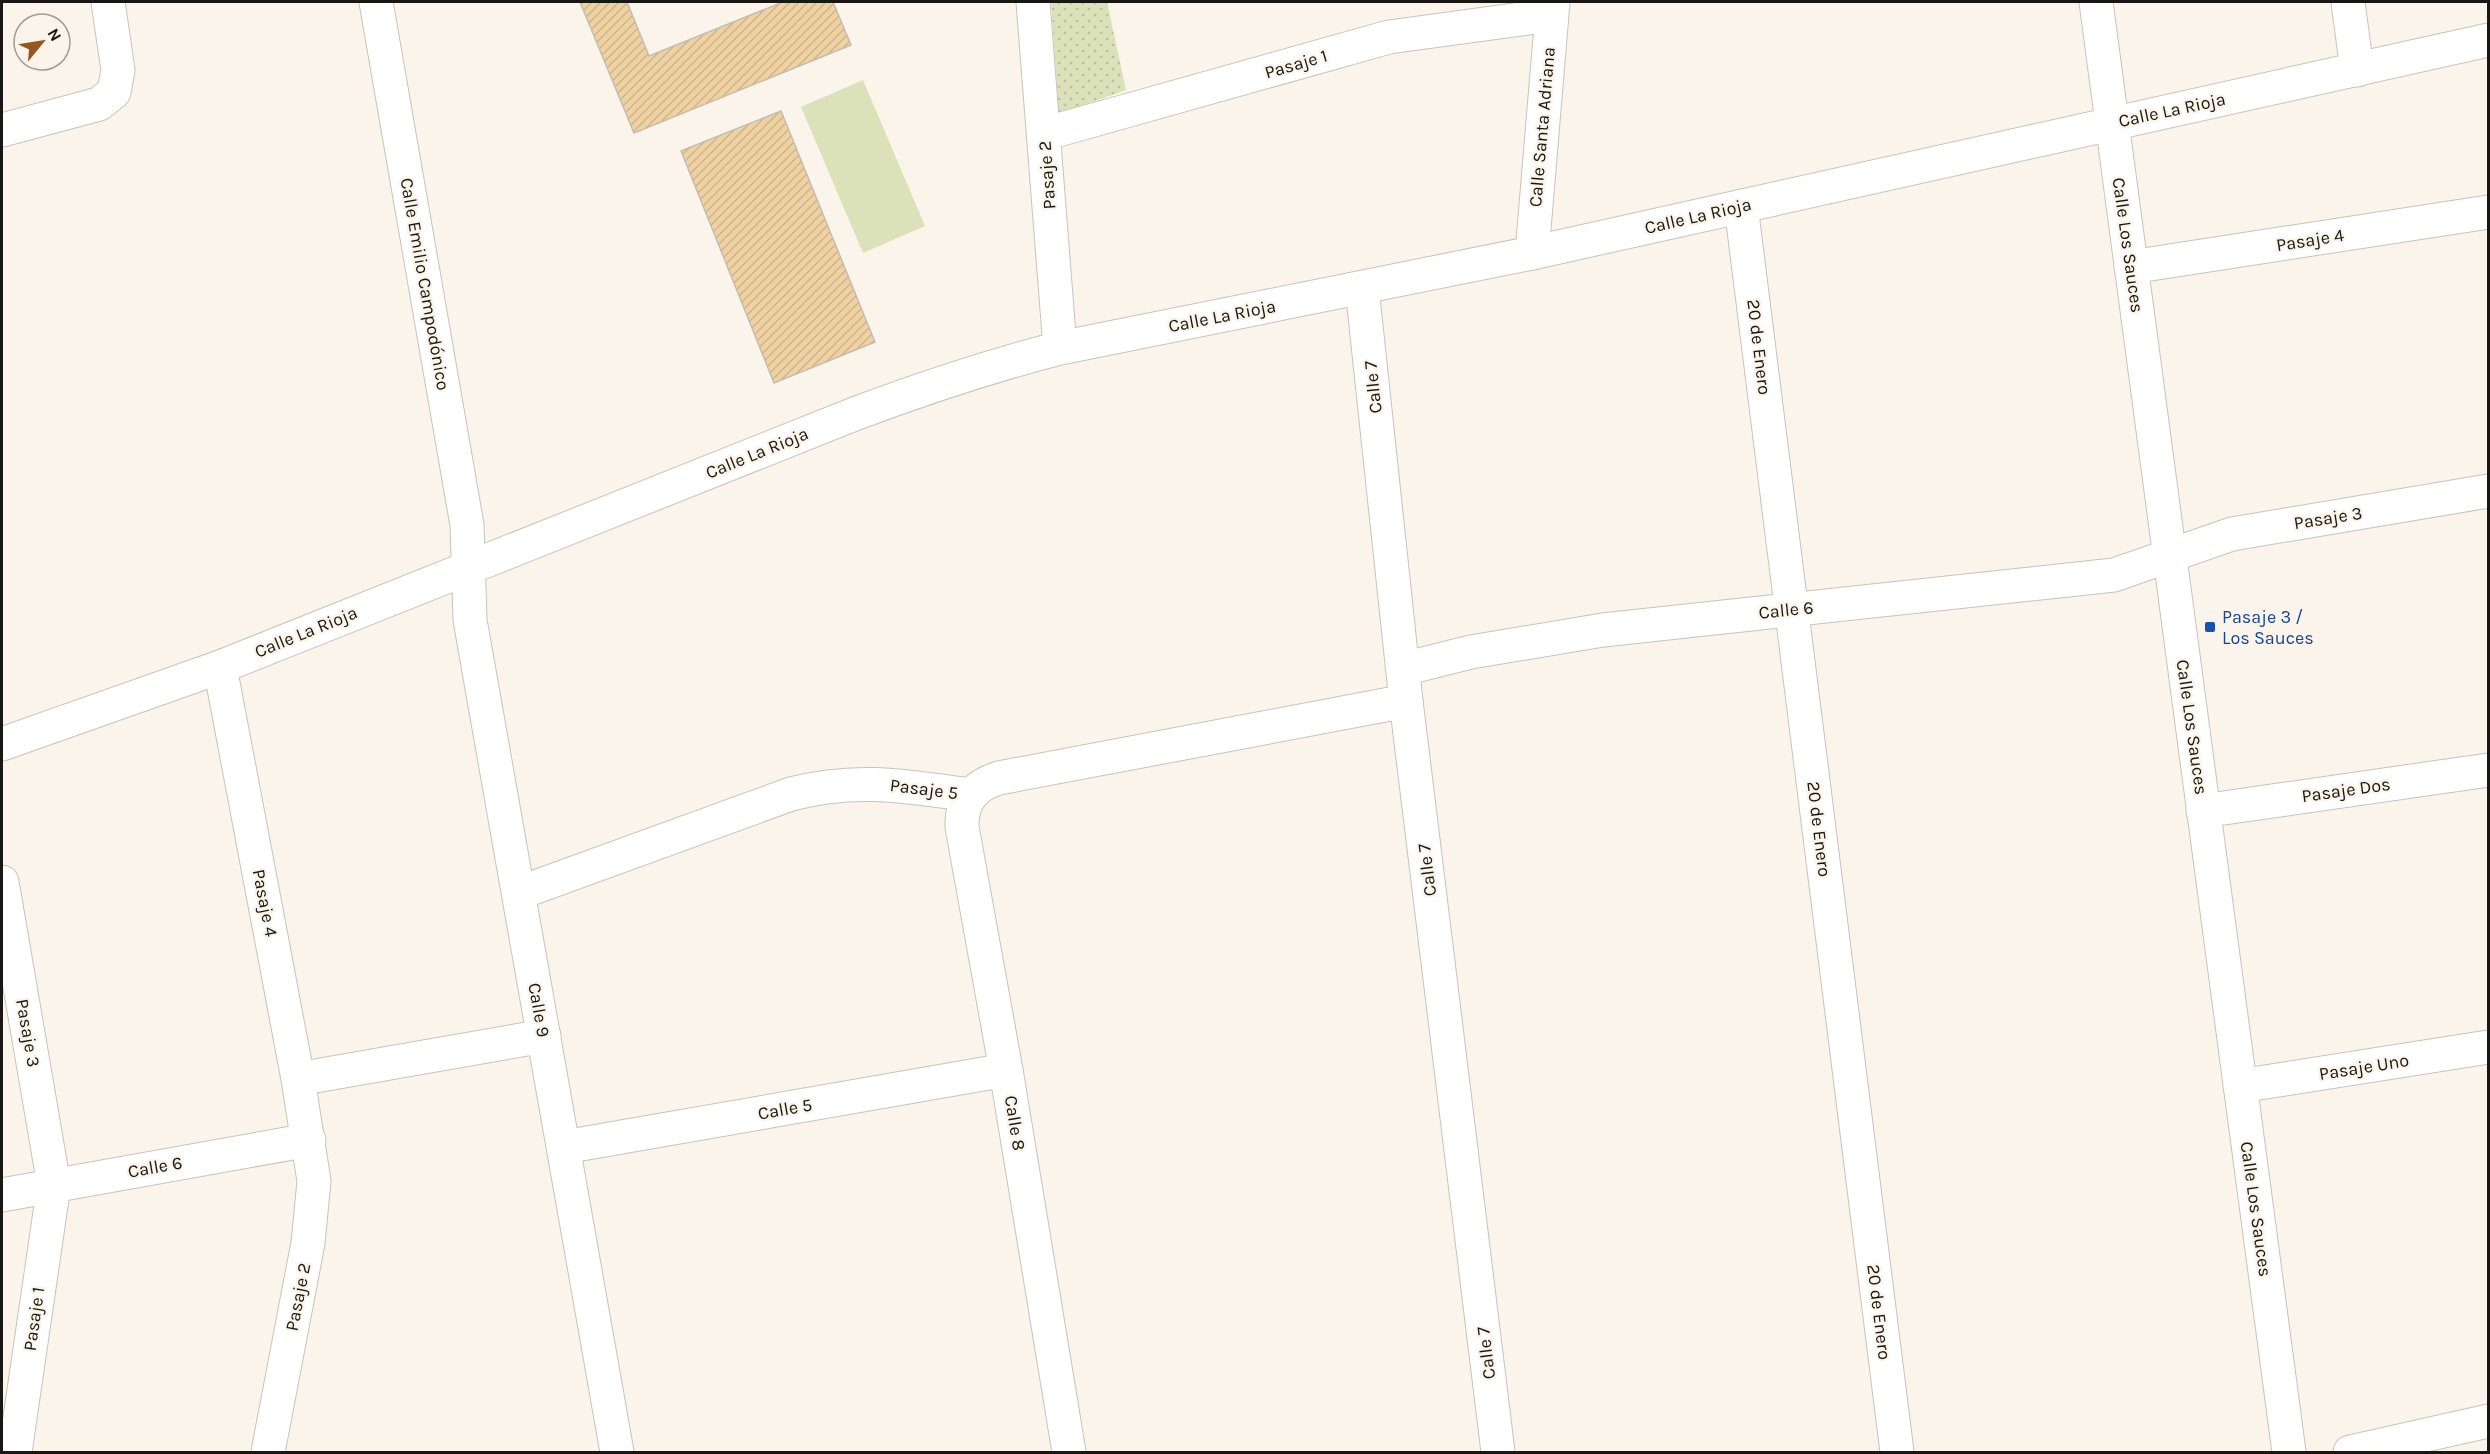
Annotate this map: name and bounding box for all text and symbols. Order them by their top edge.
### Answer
north arrow [12,12,72,72]
text: N [43,25,66,44]
street label: Pasaje 1 [1262,45,1330,83]
street label: Calle Santa Adriana [1524,46,1560,208]
street label: Calle La Rioja [2116,88,2228,132]
street label: Pasaje 2 [1034,140,1060,210]
street label: Calle Emilio Campodónico [395,176,455,392]
street label: Calle Los Sauces [2108,176,2148,314]
street label: Calle La Rioja [1642,193,1754,239]
street label: Pasaje 4 [2274,224,2346,256]
street label: Calle La Rioja [1166,295,1278,337]
street label: 20 de Enero [1742,298,1776,396]
street label: Calle 7 [1359,359,1387,415]
street label: Calle La Rioja [702,422,812,484]
street label: Pasaje 3 [2292,502,2364,534]
street label: Calle 6 [1758,596,1814,624]
street label: Calle La Rioja [251,601,361,663]
place label: Pasaje 3 / Los Sauces [2222,606,2314,649]
marker: Pasaje 3 / Los Sauces [2203,620,2217,634]
street label: Calle Los Sauces [2172,658,2212,796]
street label: Pasaje Dos [2300,773,2392,807]
street label: Pasaje 5 [889,774,959,804]
street label: 20 de Enero [1802,780,1836,878]
street label: Calle 7 [1413,842,1441,898]
street label: Pasaje 4 [248,867,282,939]
street label: Calle 9 [523,981,555,1039]
street label: Pasaje 3 [11,997,45,1069]
street label: Pasaje Uno [2317,1049,2411,1085]
street label: Calle 5 [756,1093,814,1125]
street label: Calle 8 [1000,1094,1030,1152]
street label: Calle Los Sauces [2236,1140,2276,1278]
street label: Calle 6 [126,1151,184,1183]
street label: Pasaje 2 [281,1261,315,1333]
street label: 20 de Enero [1862,1263,1896,1361]
street label: Pasaje 1 [19,1286,49,1352]
street label: Calle 7 [1472,1325,1500,1381]

